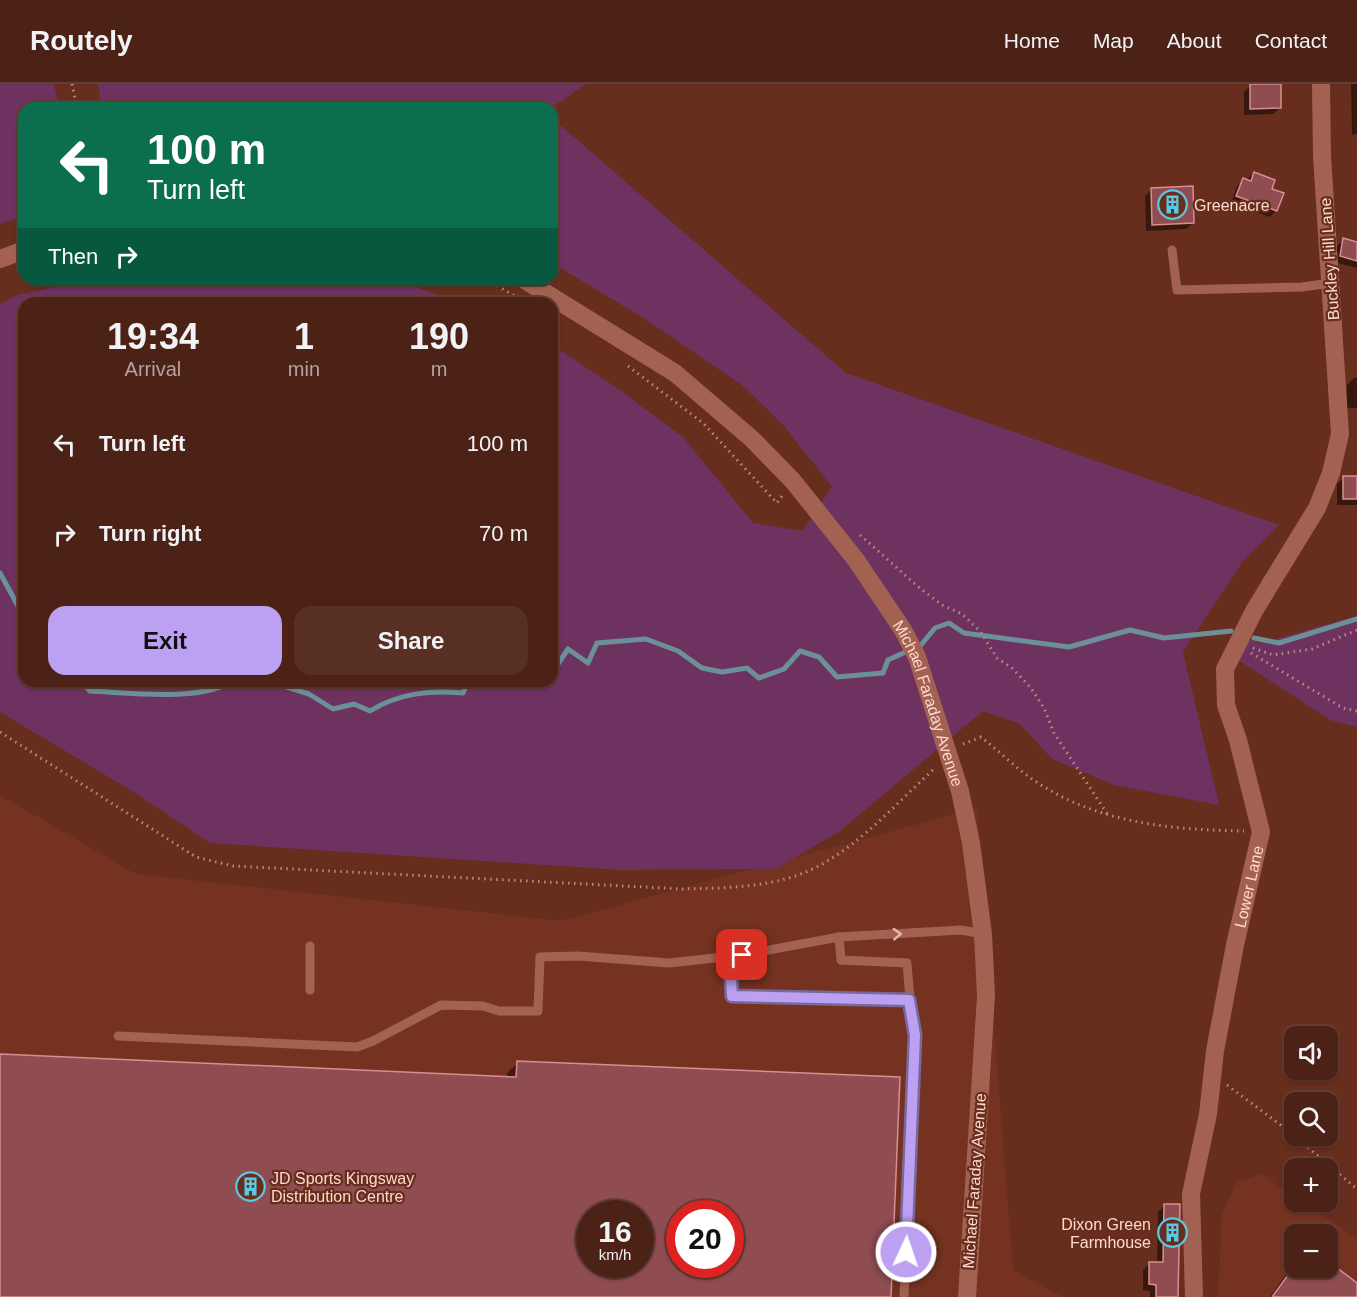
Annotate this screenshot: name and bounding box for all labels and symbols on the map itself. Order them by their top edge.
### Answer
building icon: Greenacre [1157,189,1189,221]
place label: Greenacre [1194,197,1270,214]
street label: Buckley Hill Lane [1317,197,1342,321]
street label: Michael Faraday Avenue [890,617,966,789]
street label: Lower Lane [1231,844,1267,929]
one-way arrow [893,927,902,940]
pin [716,929,767,980]
street label: Michael Faraday Avenue [960,1093,989,1269]
place label: JD Sports Kingsway Distribution Centre [271,1170,414,1205]
building icon: JD Sports Kingsway Distribution Centre [234,1171,266,1203]
speed limit sign: 20 [666,1200,744,1278]
place label: Dixon Green Farmhouse [1061,1216,1151,1251]
building icon: Dixon Green Farmhouse [1156,1217,1188,1249]
position arrow [874,1220,938,1284]

